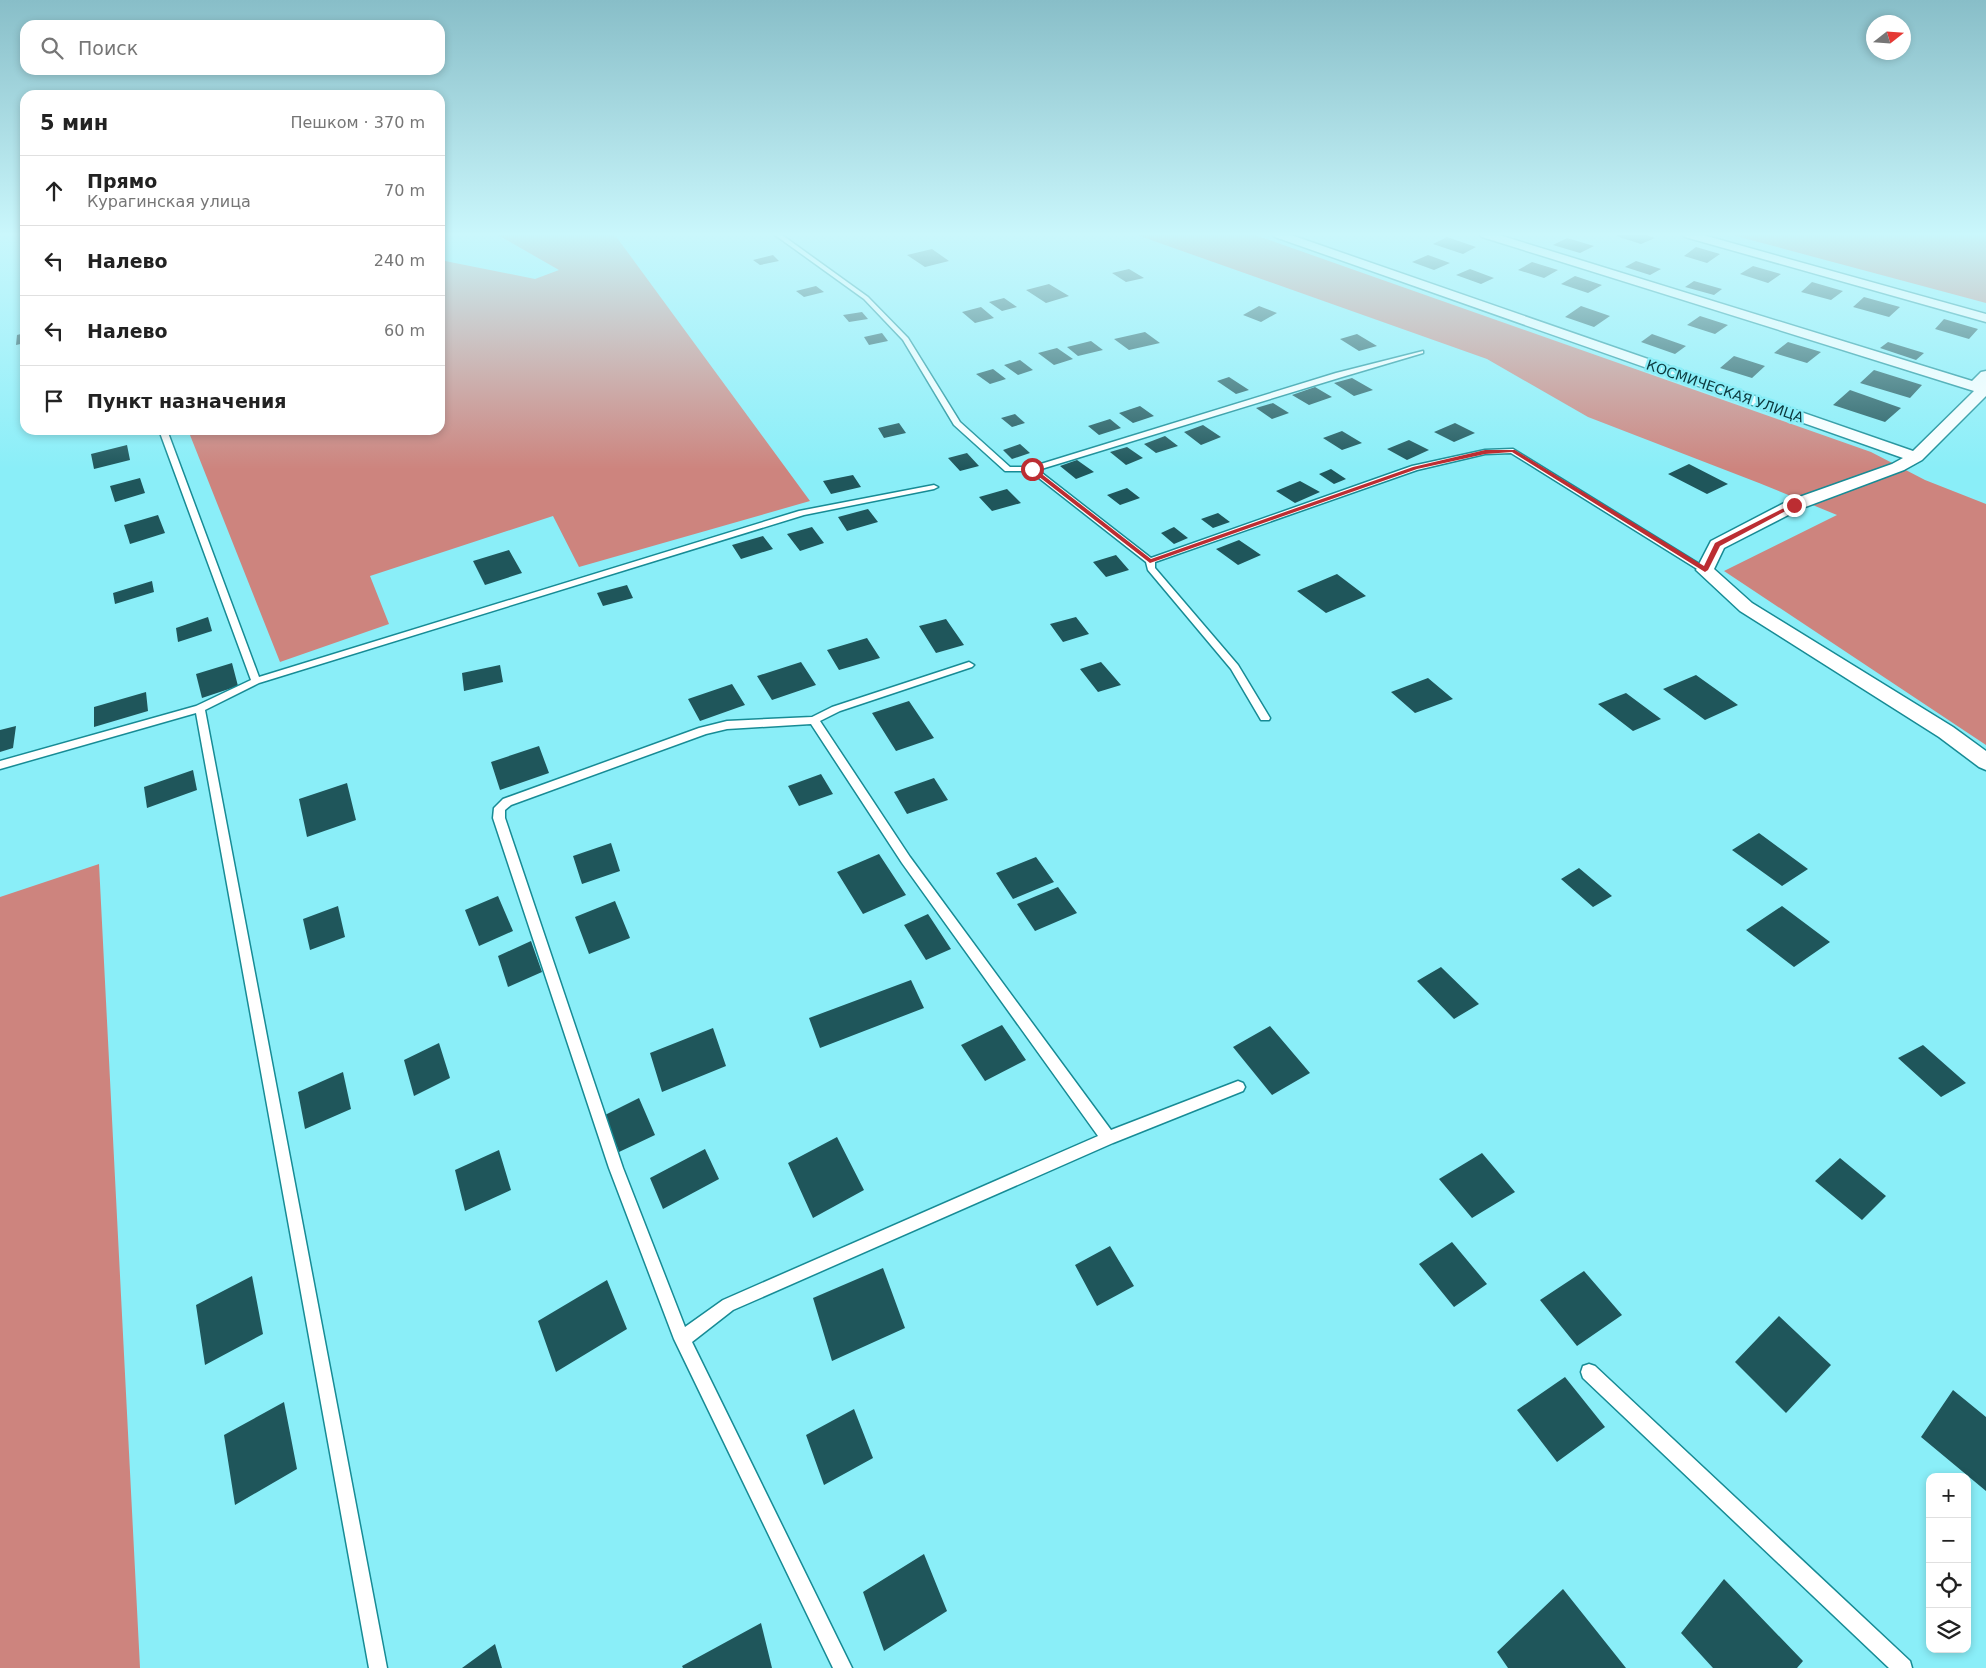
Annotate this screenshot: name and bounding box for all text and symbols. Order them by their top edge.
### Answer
north arrow [1866,15,1911,60]
search box [20,20,445,75]
icon: search [38,34,66,62]
text: Поиск [78,37,138,59]
text: 5 мин [40,111,108,135]
text: Пешком · 370 m [290,113,425,132]
text: Прямо [87,170,157,192]
icon: ahead [40,177,68,205]
text: 70 m [384,181,425,200]
text: Курагинская улица [87,192,251,211]
icon: left [40,247,68,275]
text: Налево [87,250,168,272]
text: 240 m [374,251,425,270]
icon: left [40,317,68,345]
text: Налево [87,320,168,342]
text: 60 m [384,321,425,340]
street label: КОСМИЧЕСКАЯ УЛИЦА [1644,357,1806,426]
icon: arrive [40,387,68,415]
text: Пункт назначения [87,390,286,412]
route start [1021,458,1044,481]
route end [1783,494,1806,517]
map controls [1926,1473,1971,1653]
button: + [1926,1473,1971,1518]
button: − [1926,1518,1971,1563]
button: locate [1926,1563,1971,1608]
button: layers [1926,1608,1971,1653]

